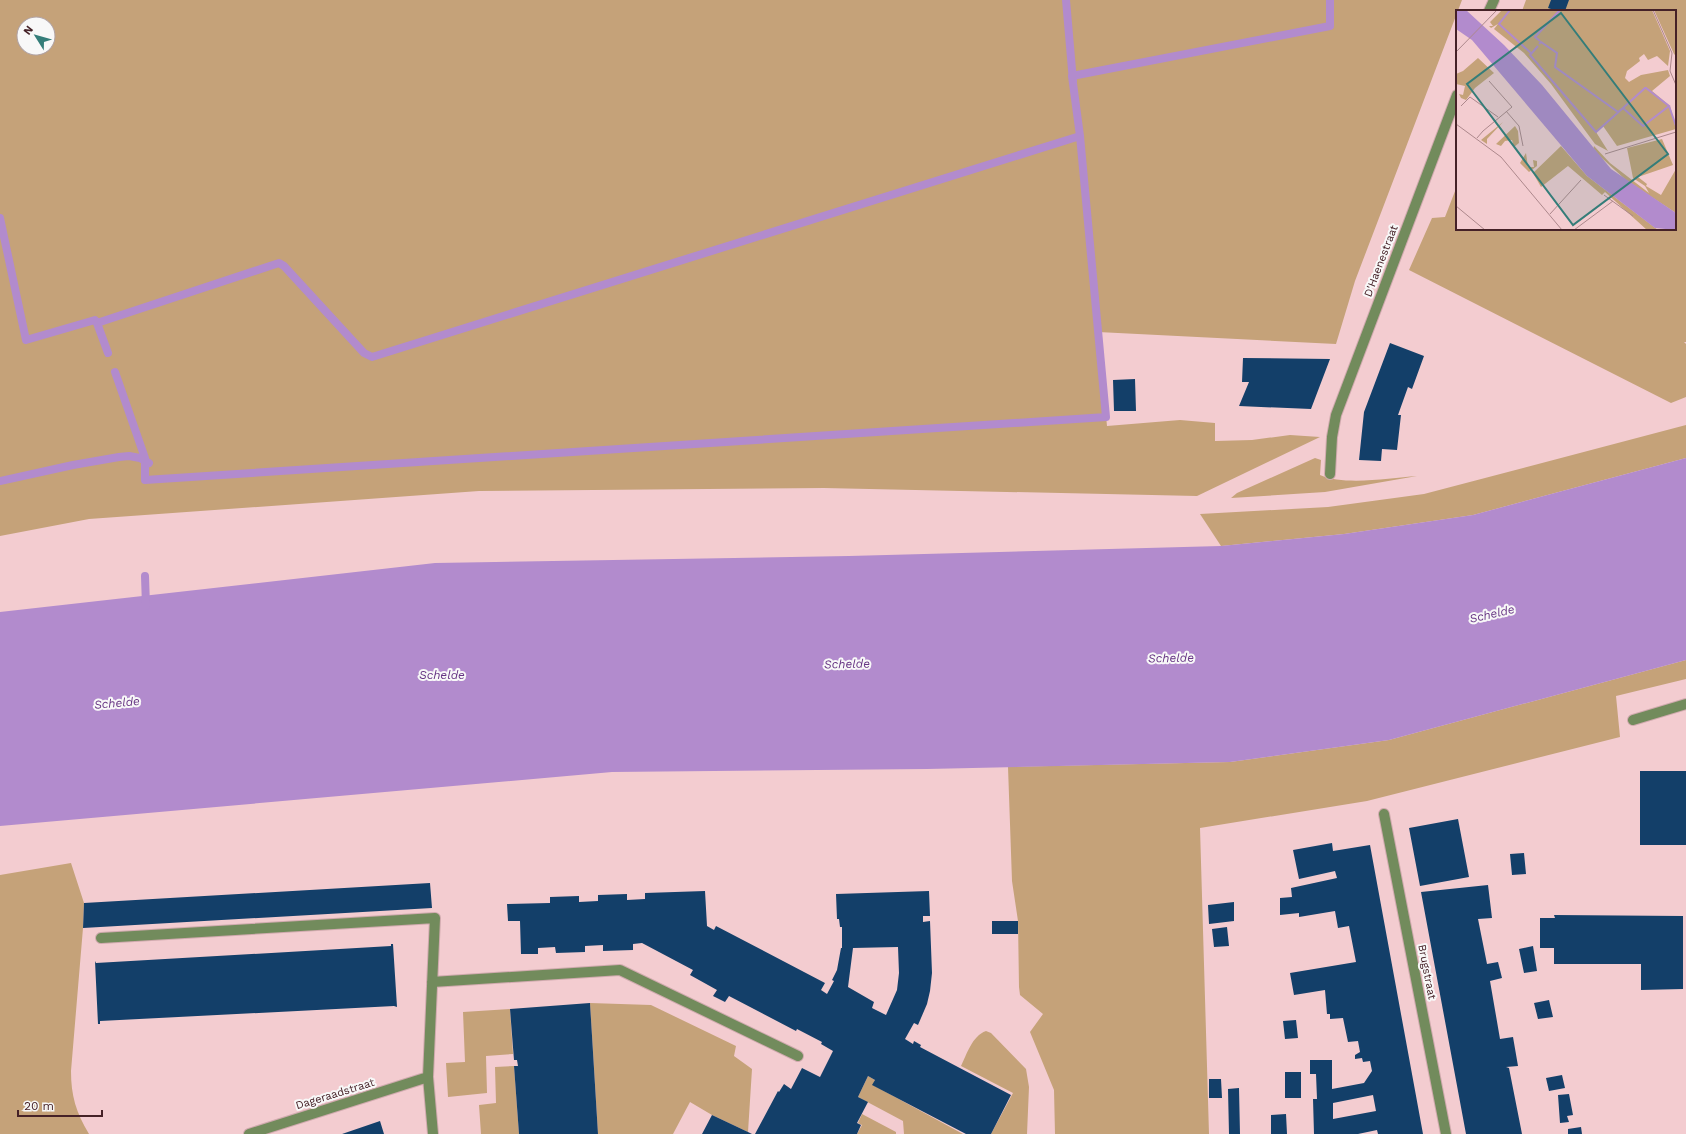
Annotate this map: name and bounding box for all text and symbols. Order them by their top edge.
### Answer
inset map [1456,10,1676,230]
north arrow [16,16,56,56]
text: N [21,23,36,37]
street label: D'Haenestraat [1361,223,1401,299]
water label: Schelde [1468,602,1516,626]
water label: Schelde [1148,651,1194,665]
water label: Schelde [824,657,870,671]
water label: Schelde [419,668,465,682]
water label: Schelde [94,694,141,712]
street label: Brugstraat [1415,943,1439,1001]
street label: Dageraadstraat [294,1076,376,1112]
scale bar [18,1092,102,1118]
text: 20 m [24,1099,54,1113]

